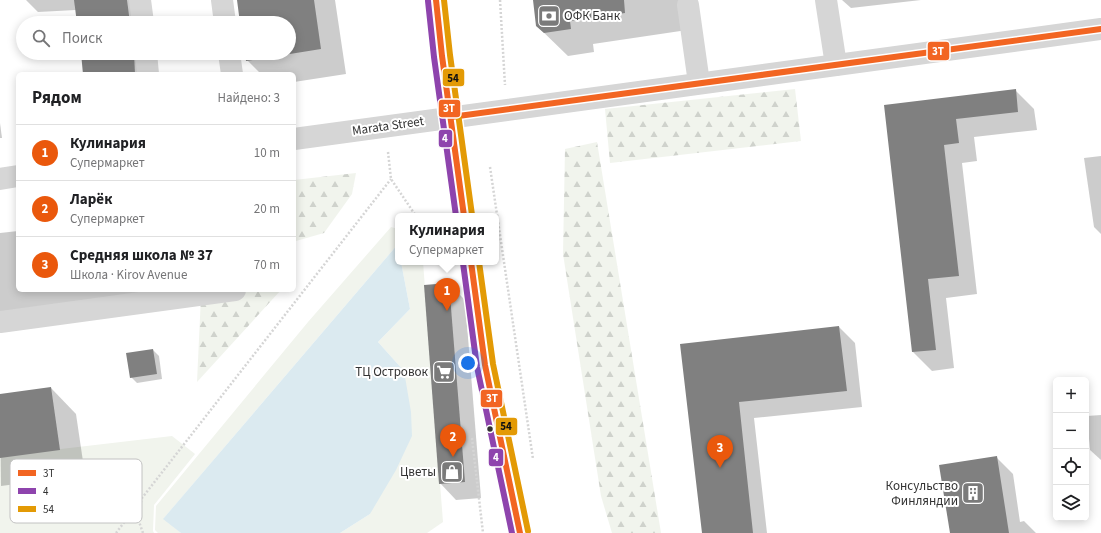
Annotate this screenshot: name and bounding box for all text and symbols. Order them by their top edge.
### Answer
bank icon: ОФК Банк [536,3,562,29]
place label: ОФК Банк [564,7,621,25]
search box [16,16,296,60]
icon: search [30,27,52,49]
text: Поиск [62,28,103,49]
line badge: 3Т [927,41,950,61]
text: 3Т [932,44,944,59]
line badge: 54 [442,68,465,87]
text: 54 [447,71,459,86]
text: Рядом [32,86,82,110]
text: Найдено: 3 [218,89,280,107]
line badge: 3Т [438,99,461,118]
text: 3Т [443,101,455,116]
street label: Marata Street [351,112,426,140]
line badge: 4 [438,129,453,148]
text: 4 [442,131,448,146]
text: Кулинария [70,133,146,154]
text: 1 [42,144,48,162]
text: 10 m [254,144,280,162]
text: Супермаркет [70,154,145,172]
text: Ларёк [70,189,112,210]
text: 2 [42,200,48,218]
text: 20 m [254,200,280,218]
text: Супермаркет [70,210,145,228]
popup [395,213,499,265]
text: Кулинария [409,220,485,241]
text: Супермаркет [409,241,484,259]
text: Средняя школа № 37 [70,245,213,266]
text: 3 [42,256,48,274]
text: 70 m [254,256,280,274]
text: Школа · Kirov Avenue [70,266,187,284]
pin: 1 [434,278,460,311]
your location [458,353,478,373]
supermarket icon: ТЦ Островок [431,359,457,385]
place label: ТЦ Островок [355,363,429,381]
map controls [1053,377,1089,521]
button: + [1053,377,1089,413]
line badge: 3Т [480,389,503,408]
text: 3Т [486,391,498,406]
button: − [1053,413,1089,449]
line badge: 54 [495,417,518,436]
text: 54 [500,419,512,434]
pin: 2 [440,424,466,457]
unlabelled marker [485,424,495,434]
pin: 3 [707,435,733,468]
line badge: 4 [488,448,504,467]
button: locate [1053,449,1089,485]
text: 4 [493,450,499,465]
legend [10,459,142,523]
shop icon: Цветы [439,459,465,485]
place label: Цветы [400,463,436,481]
text: 3Т [43,466,54,481]
place label: Консульство Финляндии [886,477,958,510]
building icon: Консульство Финляндии [960,480,986,506]
text: 4 [43,484,49,499]
button: layers [1053,485,1089,521]
text: 54 [43,502,54,517]

